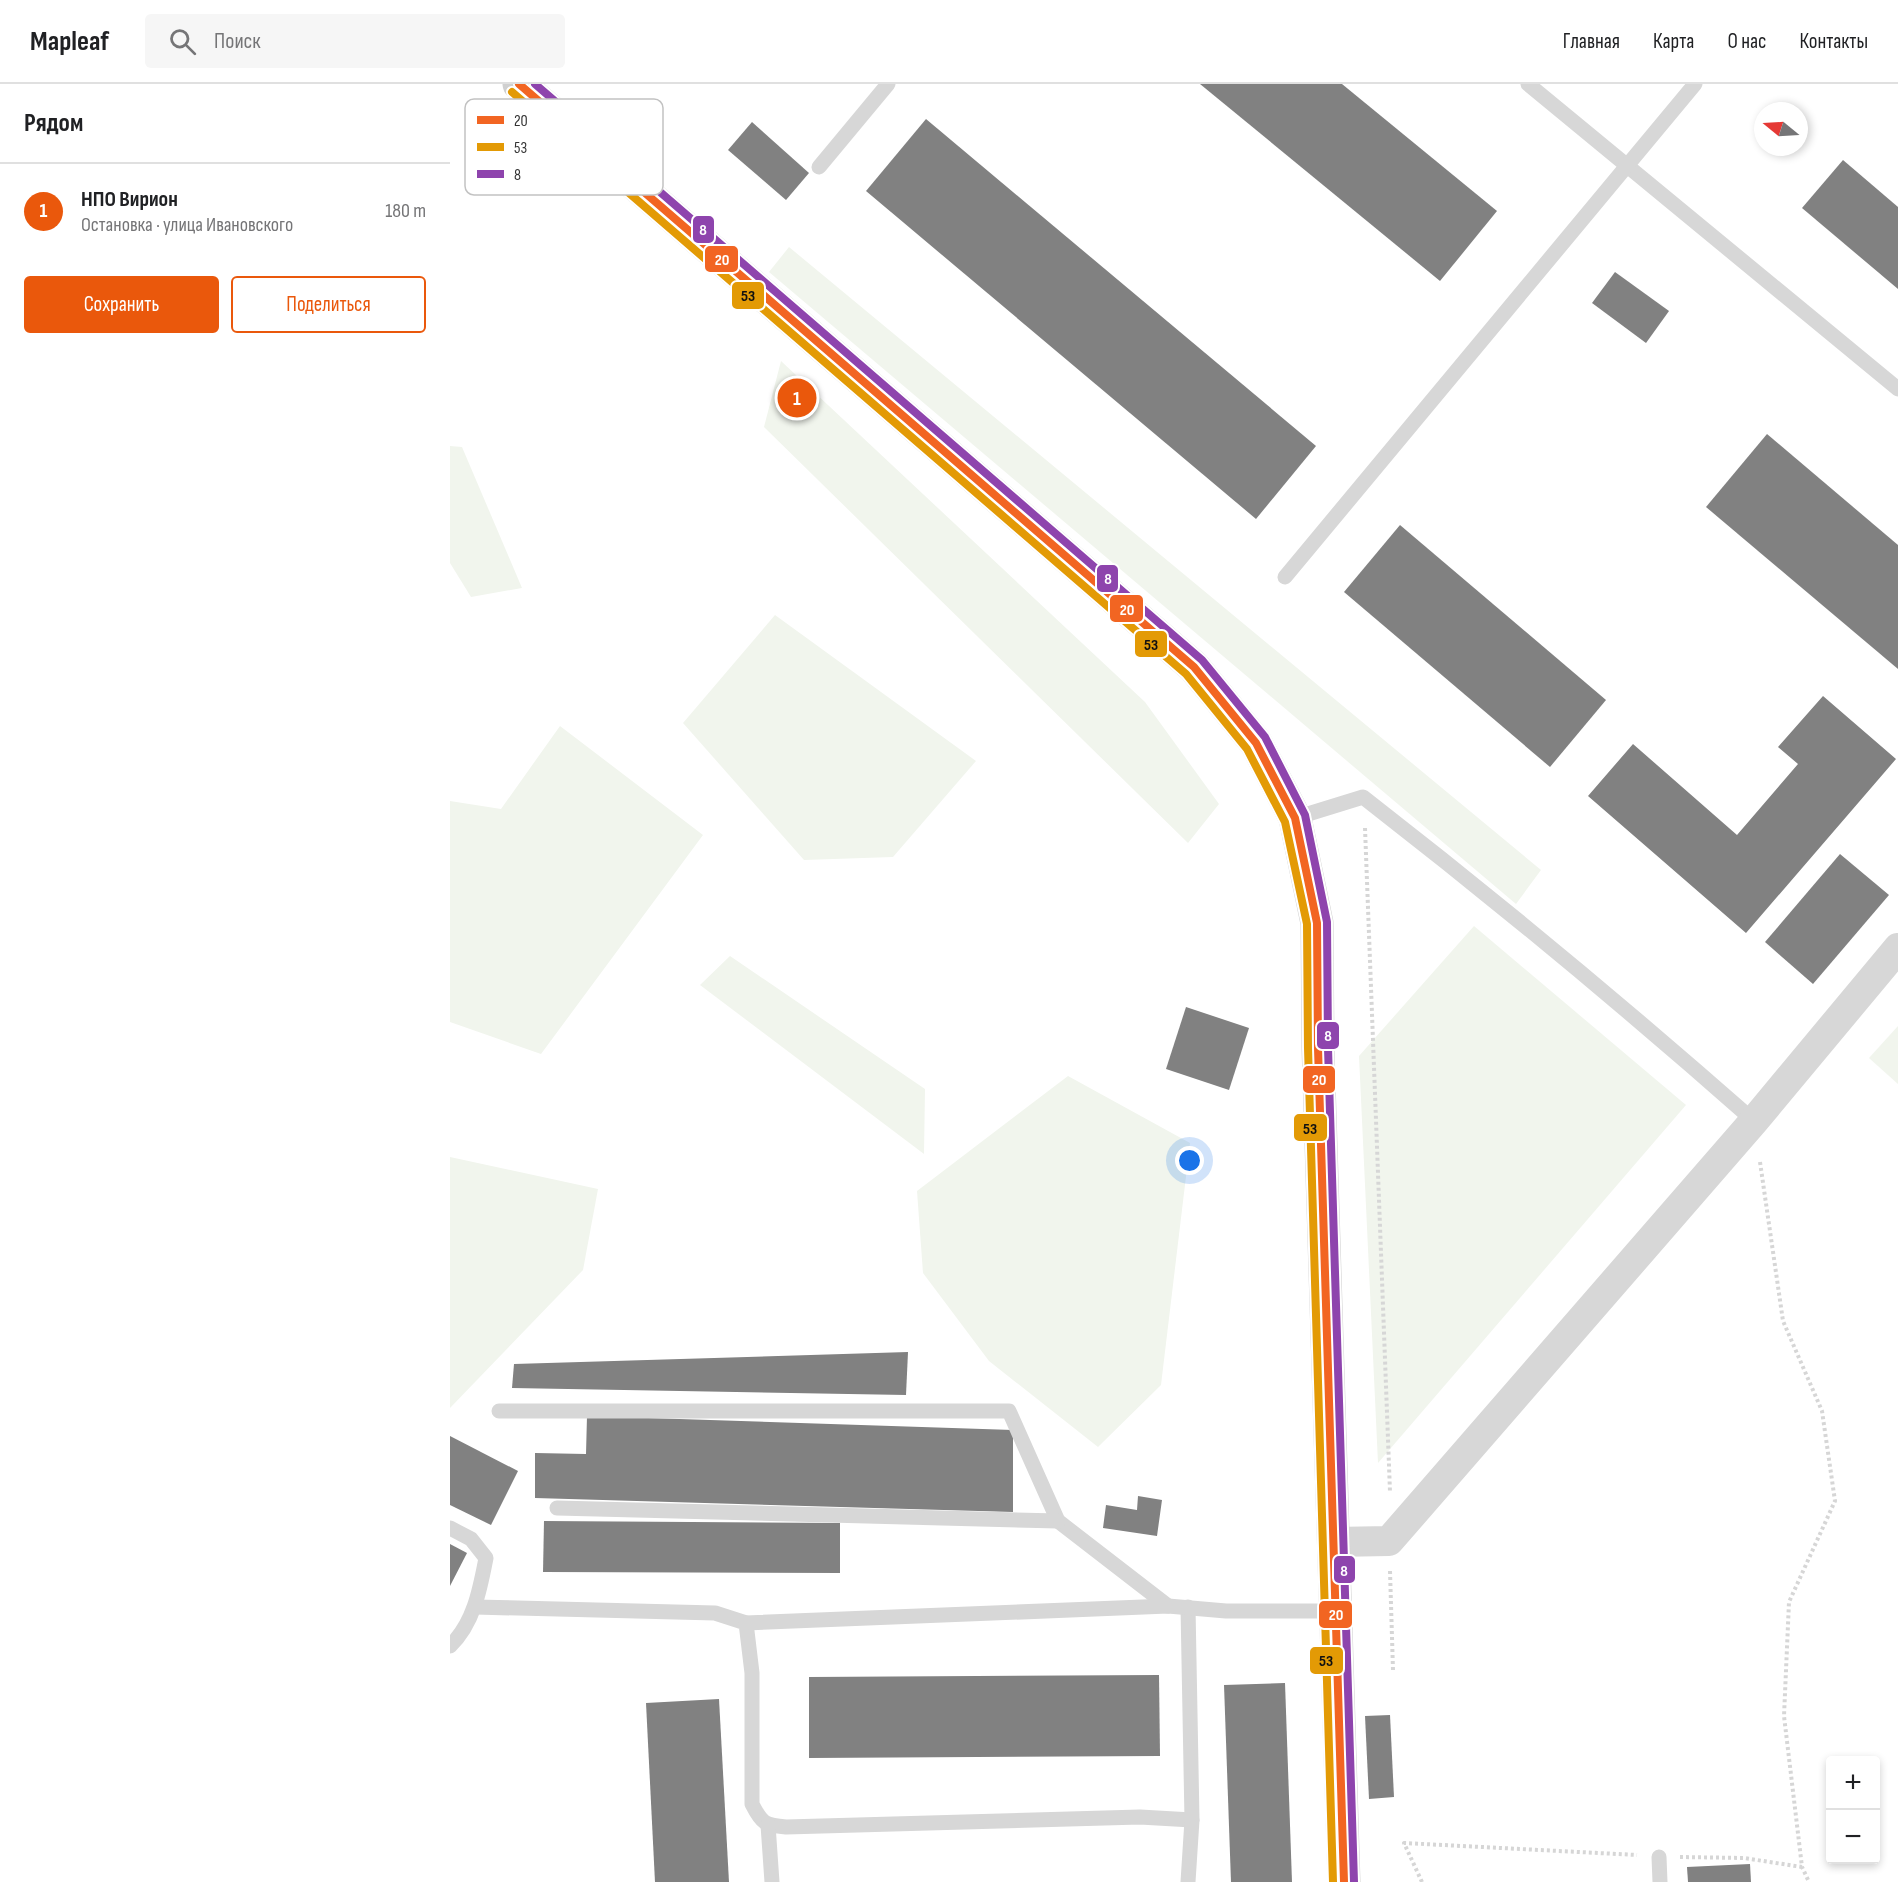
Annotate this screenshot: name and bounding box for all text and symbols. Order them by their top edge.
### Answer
search box [145,14,565,68]
text: Mapleaf [30,25,109,58]
icon: search [166,25,199,58]
text: Поиск [214,28,261,55]
text: Главная [1563,29,1620,54]
text: Карта [1653,29,1694,54]
text: О нас [1727,29,1766,54]
text: Контакты [1799,29,1868,54]
legend [465,99,663,195]
north arrow [1754,102,1808,156]
text: Рядом [24,108,83,139]
text: 20 [514,112,528,131]
text: 53 [514,139,527,158]
text: 8 [514,166,521,185]
text: НПО Вирион [81,186,178,213]
text: 1 [40,199,47,223]
text: 180 m [385,199,426,223]
text: Остановка · улица Ивановского [81,213,293,237]
line badge: 8 [692,215,715,244]
text: 8 [699,221,707,240]
line badge: 20 [704,245,739,273]
text: 20 [715,251,729,270]
button: Сохранить [24,276,219,333]
button: Поделиться [231,276,426,333]
line badge: 53 [731,281,765,310]
text: 53 [741,287,755,306]
pin: 1 [778,376,816,420]
line badge: 8 [1096,564,1119,593]
text: 8 [1104,570,1112,589]
line badge: 20 [1109,594,1144,623]
text: 20 [1120,601,1134,620]
line badge: 53 [1134,630,1168,658]
text: 53 [1144,636,1158,655]
line badge: 8 [1316,1021,1340,1050]
text: 8 [1324,1027,1332,1046]
line badge: 20 [1302,1065,1336,1094]
text: 20 [1312,1071,1326,1090]
line badge: 53 [1293,1113,1328,1142]
text: 53 [1303,1120,1317,1139]
your location [1175,1146,1204,1175]
line badge: 8 [1333,1555,1356,1584]
text: 8 [1340,1562,1348,1581]
line badge: 20 [1318,1600,1353,1629]
text: 20 [1329,1606,1343,1625]
line badge: 53 [1309,1646,1344,1675]
text: 53 [1319,1652,1333,1671]
map controls [1826,1756,1880,1864]
button: + [1826,1756,1880,1810]
button: − [1826,1810,1880,1864]

